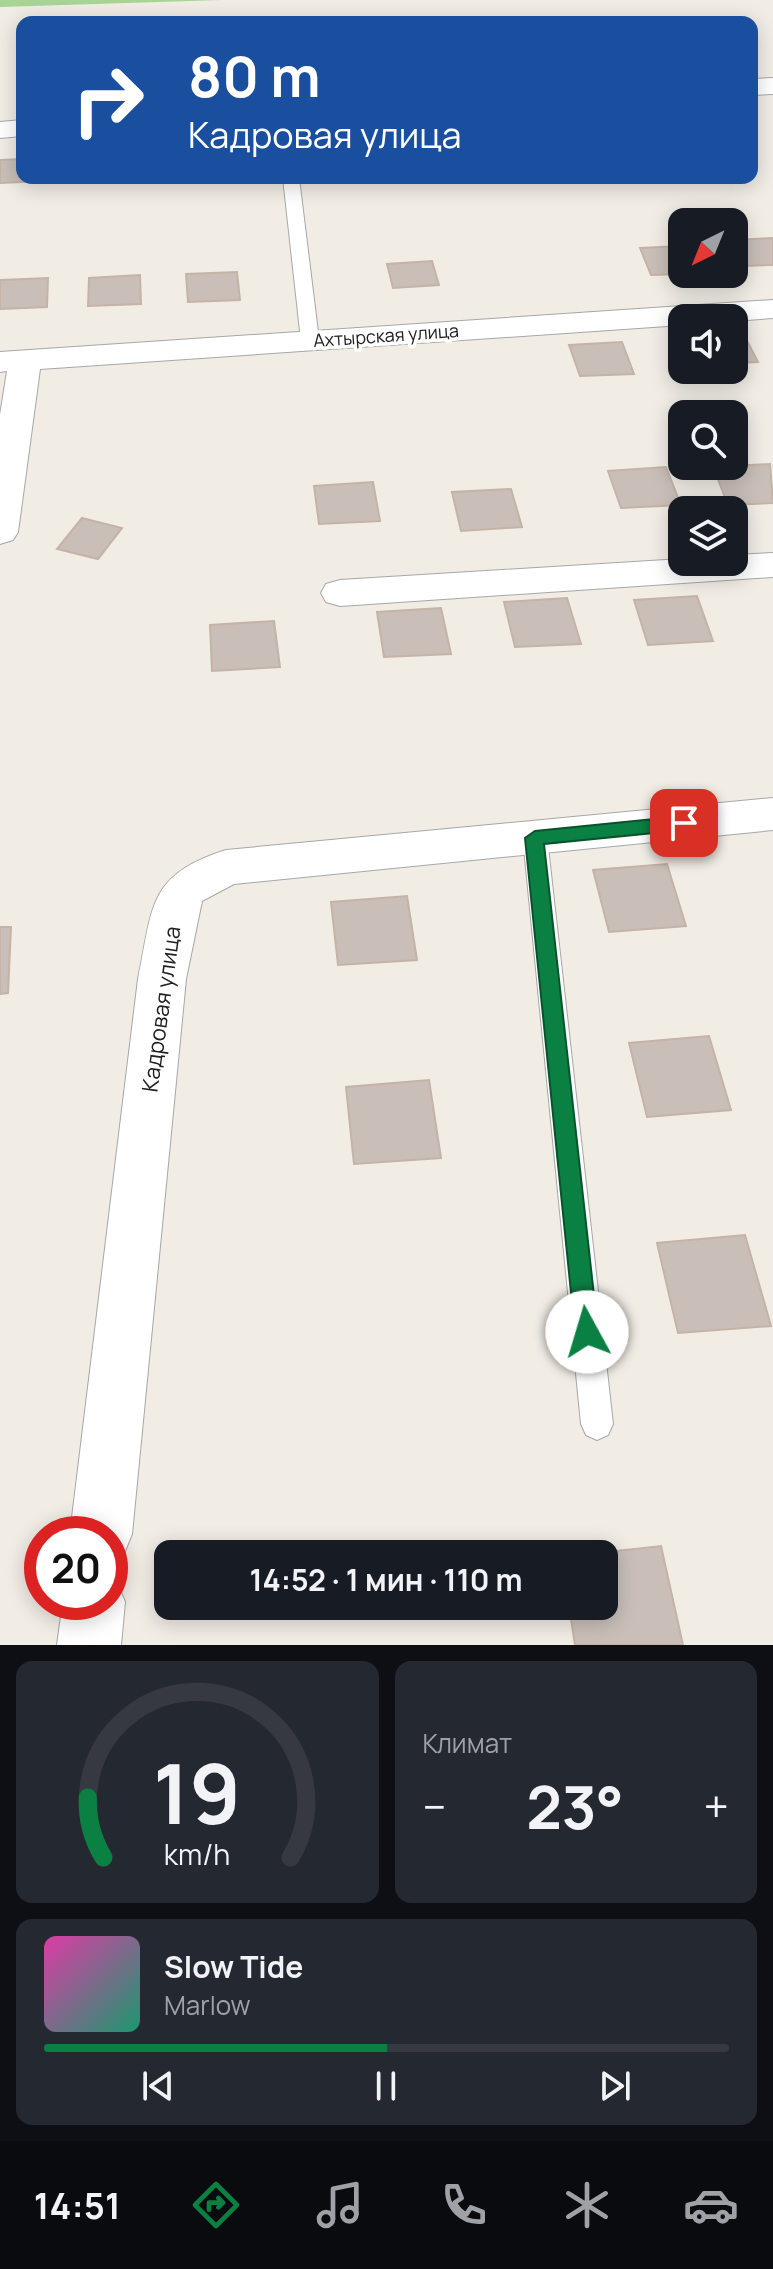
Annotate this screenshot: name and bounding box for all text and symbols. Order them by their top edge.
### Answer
text: 80 m [188,37,321,114]
icon: right [56,48,160,152]
text: Кадровая улица [188,110,462,159]
north arrow [668,208,748,288]
map controls [668,208,748,576]
button: sound [668,304,748,384]
street label: Ахтырская улица [312,318,460,352]
button: search [668,400,748,480]
button: layers [668,496,748,576]
pin [650,789,718,857]
icon: arrive [662,801,706,845]
street label: Кадровая улица [135,924,187,1094]
position arrow [545,1290,629,1374]
speed limit sign: 20 [24,1516,128,1620]
text: 14:52 · 1 мин · 110 m [249,1559,523,1600]
text: Климат [423,1725,512,1761]
text: 19 [153,1735,241,1849]
text: 23° [526,1765,624,1847]
text: − [423,1776,446,1836]
text: + [704,1776,729,1836]
text: km/h [164,1835,230,1874]
text: Slow Tide [164,1946,303,1987]
text: Marlow [164,1987,251,2023]
icon: previous [136,2064,180,2108]
icon: pause [364,2064,408,2108]
icon: next [593,2064,637,2108]
icon: directions [188,2177,244,2233]
icon: music [312,2177,368,2233]
icon: phone [436,2177,492,2233]
icon: climate [559,2177,615,2233]
icon: car [683,2177,739,2233]
text: 14:51 [34,2181,121,2230]

